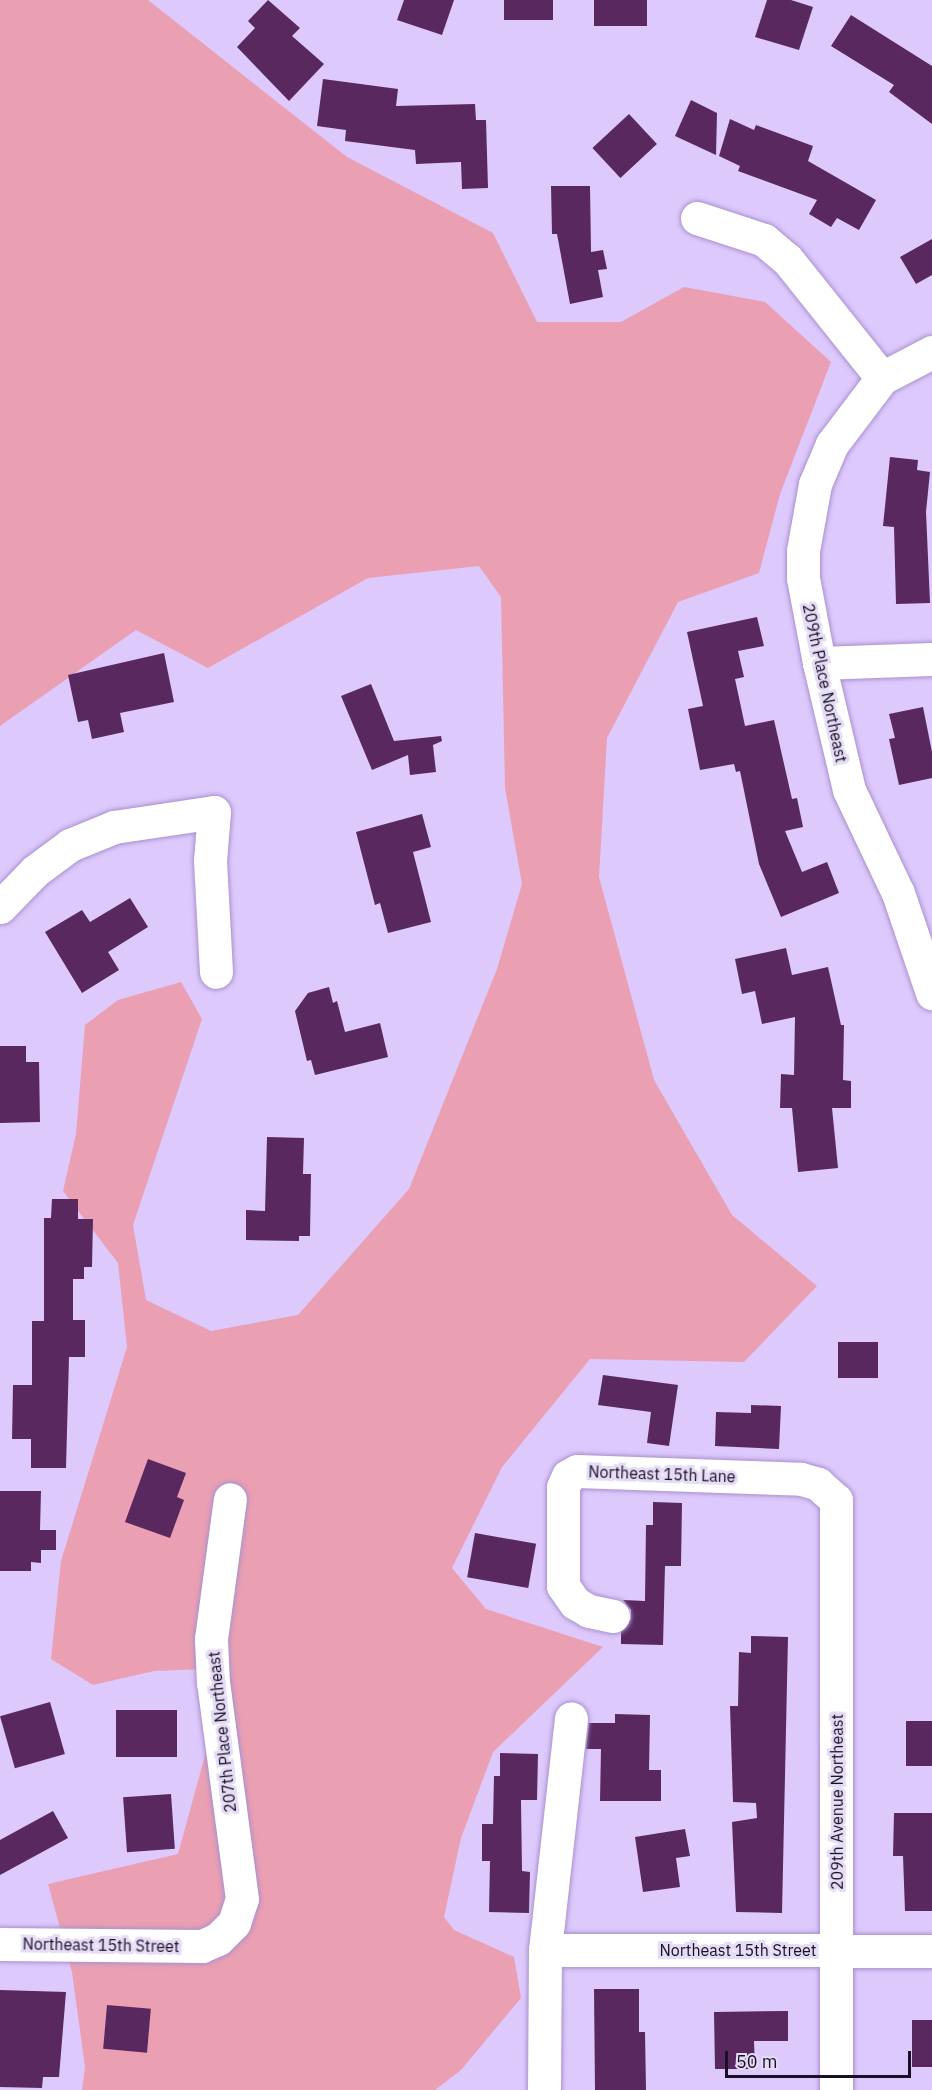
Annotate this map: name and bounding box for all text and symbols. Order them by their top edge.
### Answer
street label: 209th Place Northeast [799,602,851,764]
street label: Northeast 15th Lane [588,1462,736,1486]
street label: 207th Place Northeast [204,1650,240,1814]
street label: 209th Avenue Northeast [827,1714,847,1890]
street label: Northeast 15th Street [22,1934,180,1956]
street label: Northeast 15th Street [660,1940,816,1960]
scale bar [728,2039,914,2077]
text: 50 m [736,2050,778,2073]

